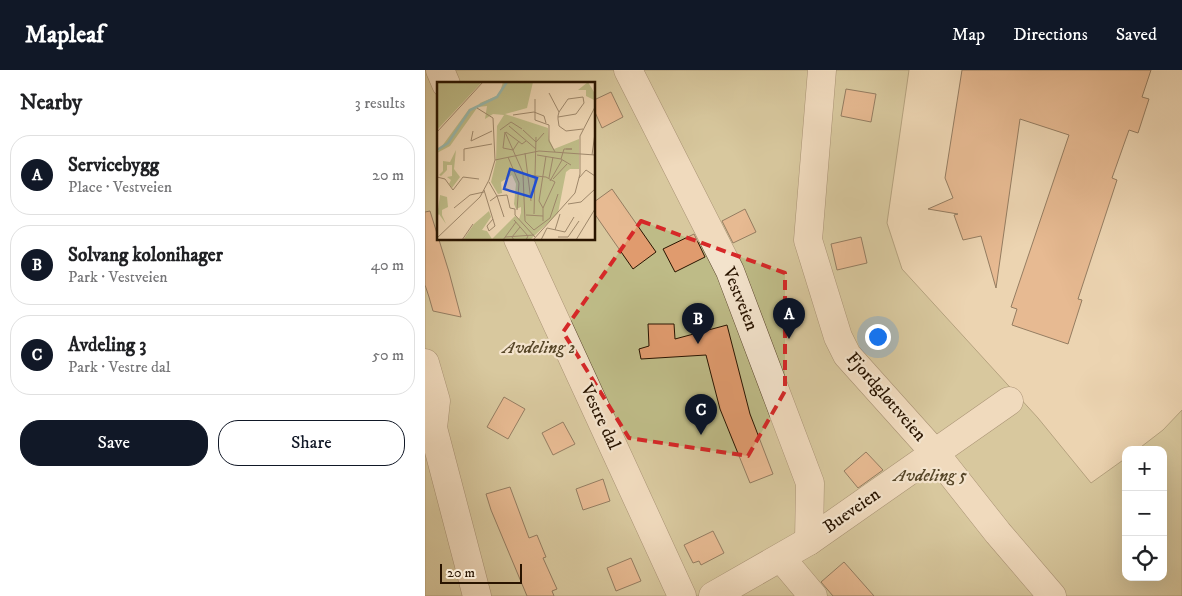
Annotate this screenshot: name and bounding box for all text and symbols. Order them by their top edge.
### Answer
text: Mapleaf [25,20,104,50]
text: Map [952,24,985,46]
text: Directions [1013,24,1088,46]
text: Saved [1116,24,1157,46]
inset map [437,82,595,240]
text: Nearby [20,90,82,116]
text: 3 results [355,93,405,113]
text: Servicebygg [68,154,159,177]
text: A [32,165,42,185]
text: 20 m [372,165,404,185]
text: Place · Vestveien [68,177,172,197]
text: Solvang kolonihager [68,244,223,267]
text: B [32,255,42,275]
text: 40 m [371,255,404,275]
street label: Vestveien [717,263,763,335]
text: Park · Vestveien [68,267,168,287]
pin: A [773,298,805,339]
pin: B [682,303,714,344]
your location [865,324,891,350]
text: Avdeling 3 [68,334,146,357]
park label: Avdeling 2 [501,337,576,359]
text: C [32,345,42,365]
text: 50 m [372,345,404,365]
street label: Fjordgløttveien [841,348,931,447]
text: Park · Vestre dal [68,357,171,377]
street label: Vestre dal [575,380,625,454]
pin: C [685,394,717,435]
button: Save [20,420,208,466]
button: Share [218,420,405,466]
map controls [1122,446,1167,581]
button: + [1122,446,1167,491]
park label: Avdeling 5 [892,465,967,487]
street label: Bueveien [819,483,885,538]
button: − [1122,491,1167,536]
button: locate [1122,536,1167,581]
scale bar [440,561,523,584]
text: 20 m [447,564,475,582]

